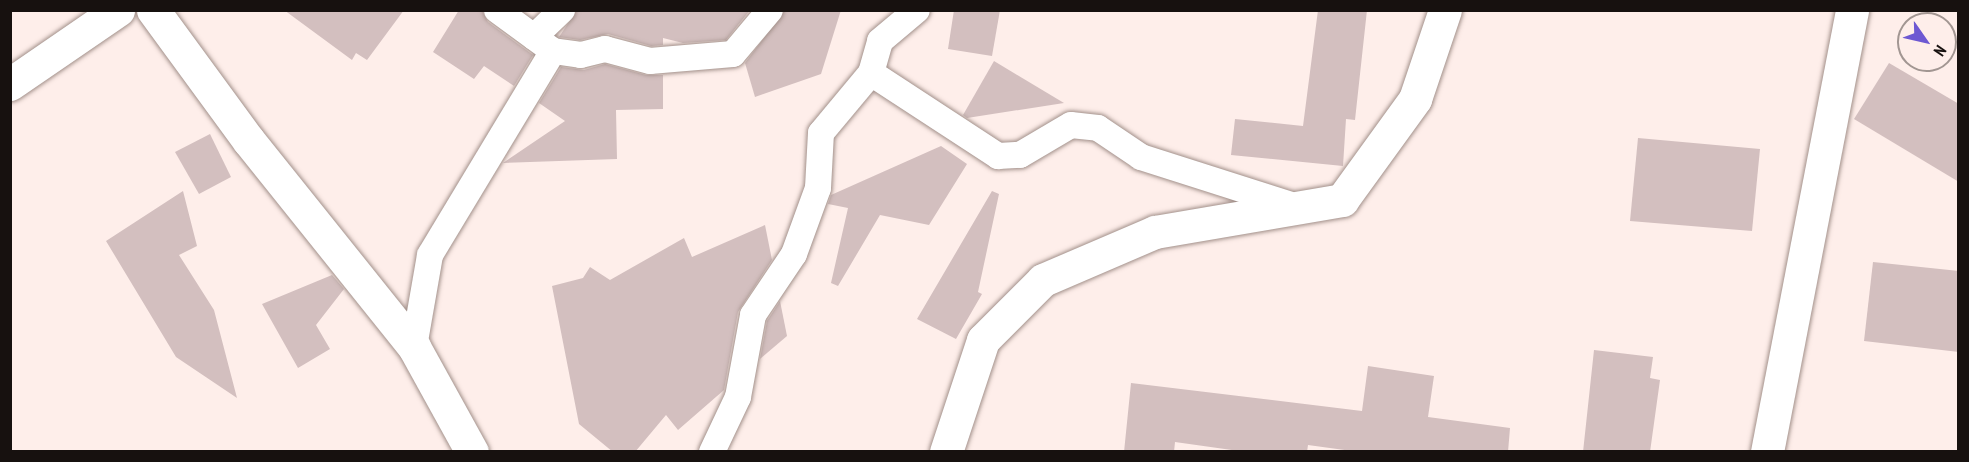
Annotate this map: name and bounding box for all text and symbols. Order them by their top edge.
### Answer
north arrow [1897,12,1957,72]
text: N [1930,42,1951,60]

